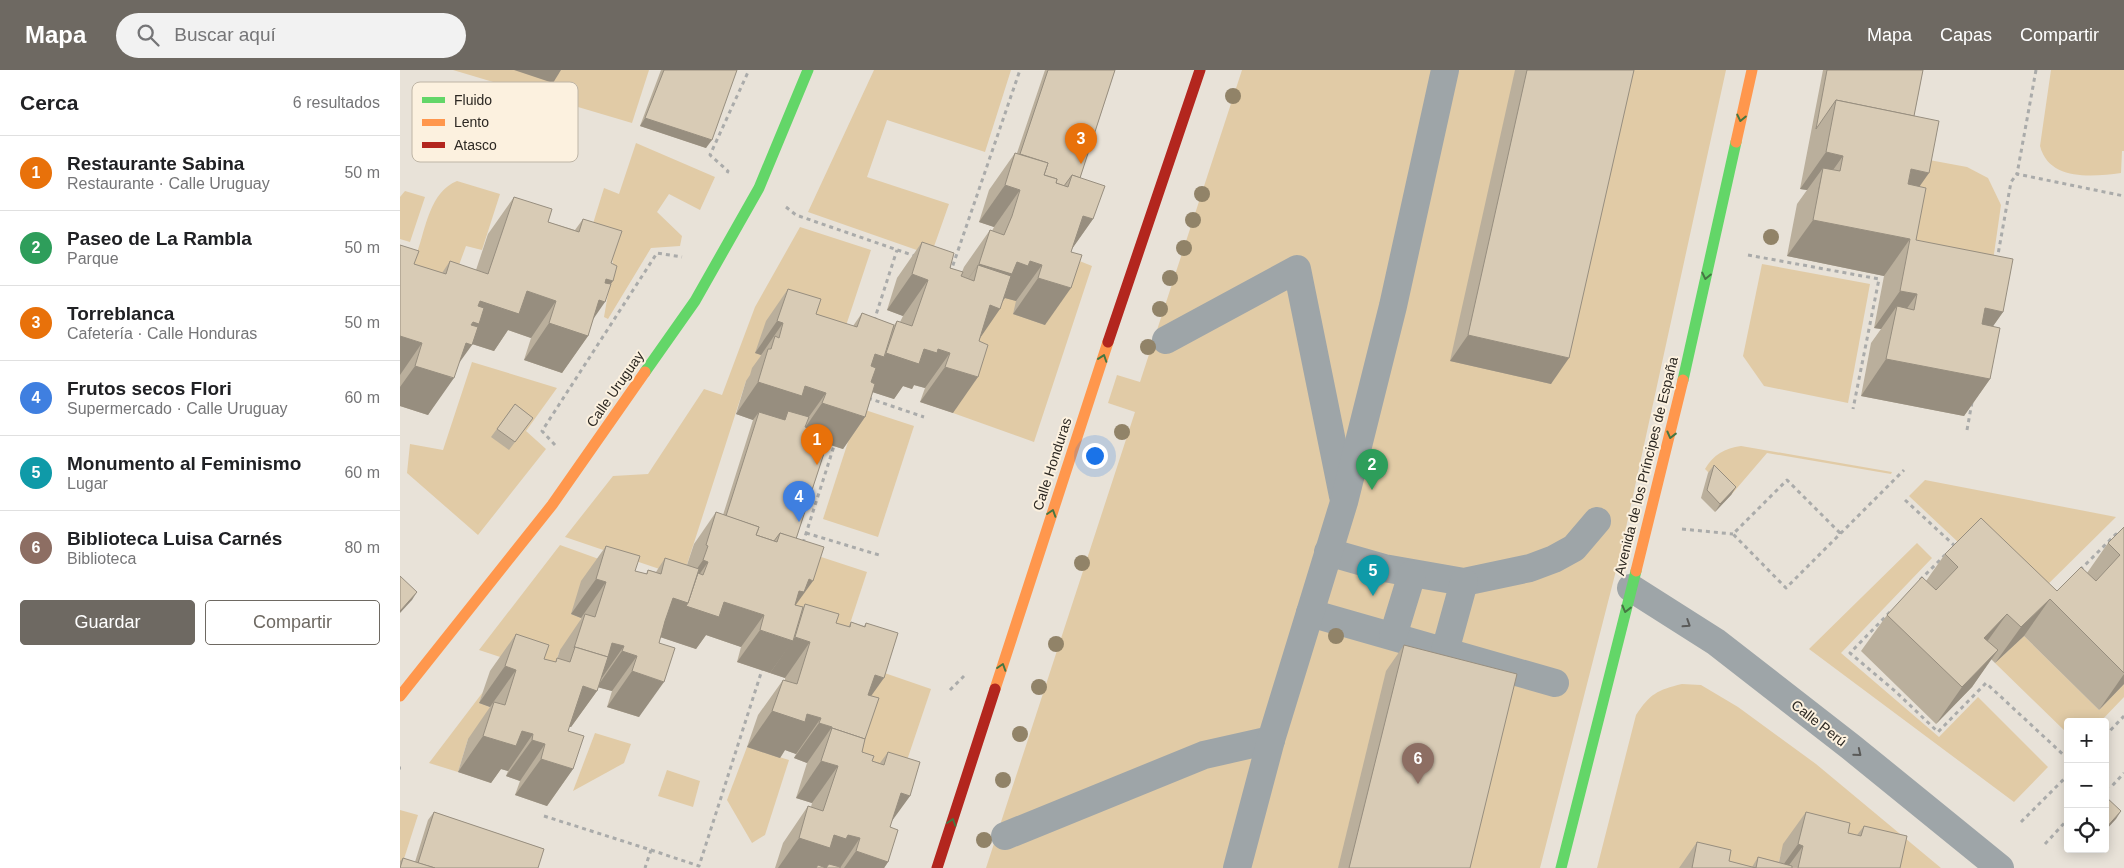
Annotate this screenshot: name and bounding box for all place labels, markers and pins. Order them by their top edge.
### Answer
pin: 3 [1065,123,1097,164]
pin: 1 [801,424,833,465]
pin: 2 [1356,449,1388,490]
pin: 4 [783,481,815,522]
pin: 5 [1357,555,1389,596]
pin: 6 [1402,743,1434,784]

